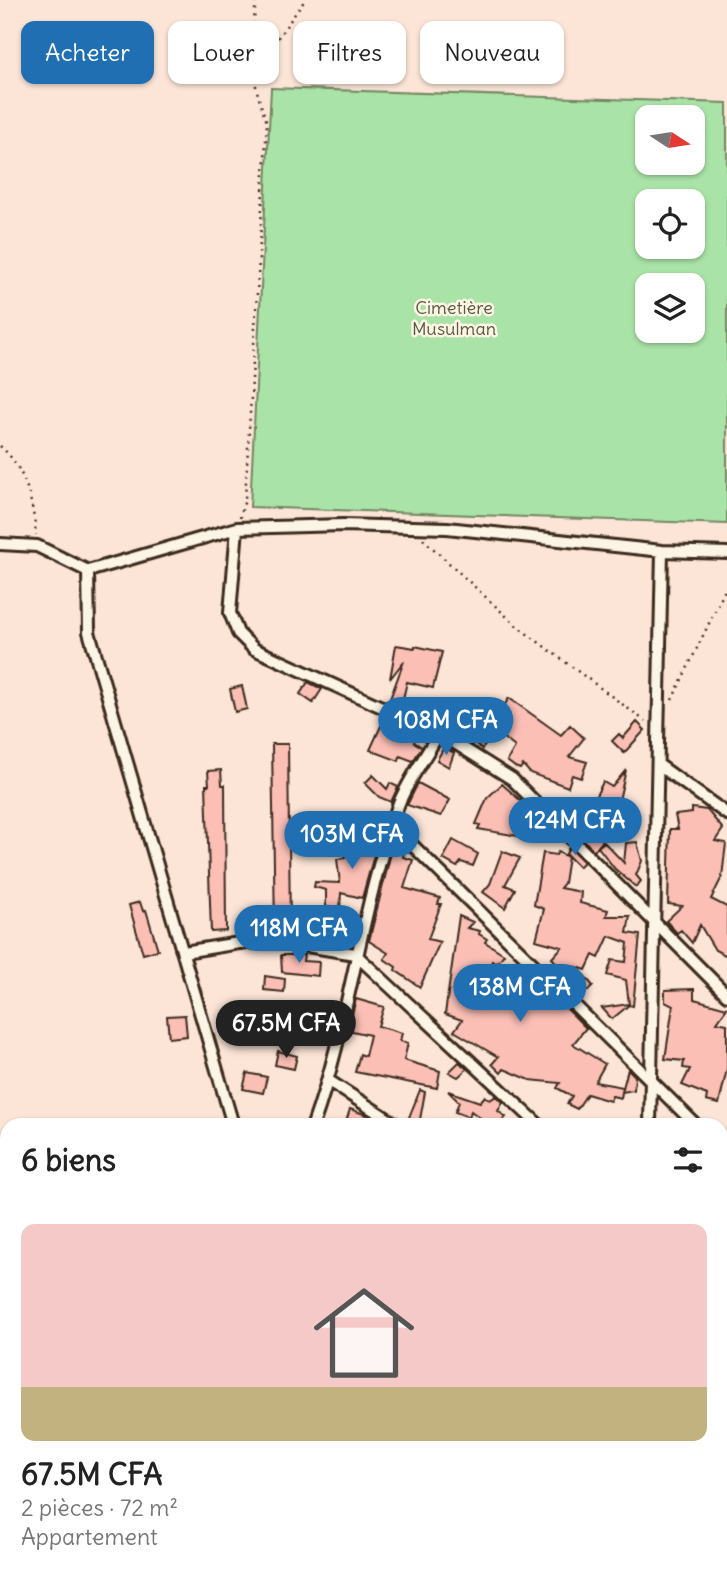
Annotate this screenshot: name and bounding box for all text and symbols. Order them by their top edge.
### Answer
chip: Acheter [21,21,154,84]
chip: Louer [168,21,279,84]
chip: Filtres [293,21,406,84]
chip: Nouveau [420,21,564,84]
north arrow [635,105,705,175]
map controls [635,105,705,343]
button: locate [635,189,705,259]
button: layers [635,273,705,343]
park label: Cimetière Musulman [412,296,496,340]
pin: 108M CFA [374,698,518,757]
text: 108M CFA [394,705,498,734]
pin: 124M CFA [503,798,647,857]
text: 124M CFA [525,805,625,834]
pin: 103M CFA [280,812,424,871]
text: 103M CFA [300,819,404,848]
pin: 118M CFA [227,906,371,965]
text: 118M CFA [250,913,348,942]
pin: 138M CFA [448,964,592,1024]
text: 138M CFA [469,972,571,1001]
pin: 67.5M CFA [206,1000,366,1060]
text: 67.5M CFA [232,1008,340,1037]
text: 6 biens [21,1141,116,1179]
icon: filters [669,1141,707,1179]
icon: home [301,1270,427,1396]
text: 67.5M CFA [21,1455,162,1493]
text: 2 pièces · 72 m² [21,1493,178,1522]
text: Appartement [21,1522,158,1551]

